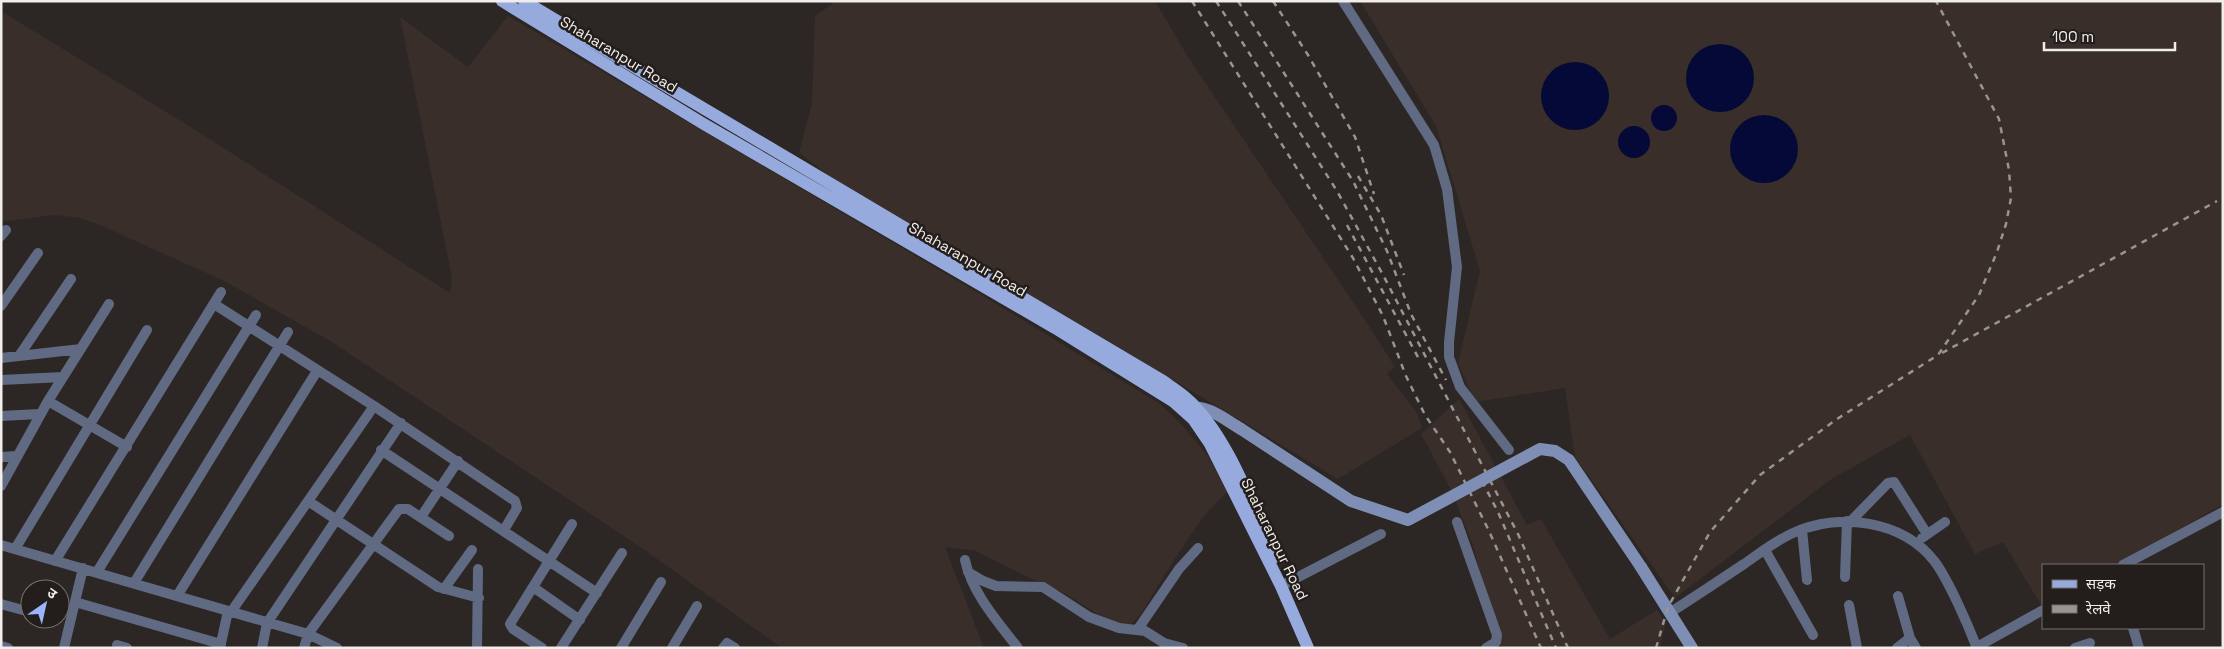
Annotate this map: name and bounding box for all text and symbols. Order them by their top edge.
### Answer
street label: Shaharanpur Road [557,12,681,96]
scale bar [2044,20,2175,52]
text: 100 m [2052,27,2094,46]
street label: Shaharanpur Road [906,217,1030,301]
street label: Shaharanpur Road [1237,475,1313,603]
legend [2042,564,2204,629]
text: सड़क [2086,574,2116,593]
north arrow [20,579,70,629]
text: उ [44,583,61,603]
text: रेलवे [2085,599,2111,618]

